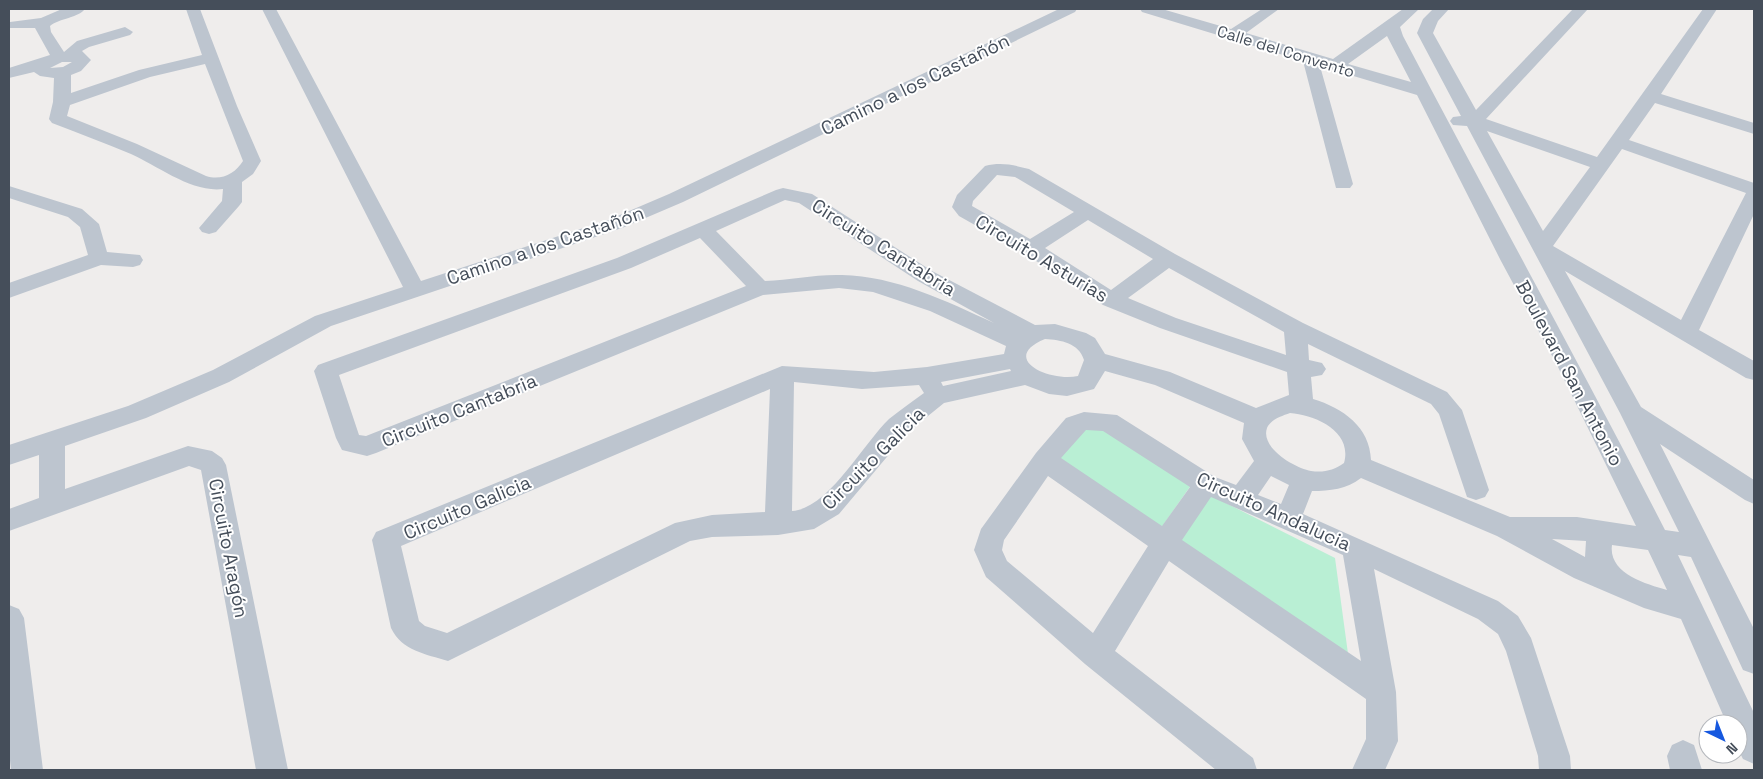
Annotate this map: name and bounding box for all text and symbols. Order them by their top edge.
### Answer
street label: Calle del Convento [1215,21,1357,82]
street label: Camino a los Castañón [817,28,1014,141]
street label: Circuito Cantabria [807,193,961,302]
street label: Camino a los Castañón [443,200,647,291]
street label: Circuito Asturias [971,209,1113,308]
street label: Boulevard San Antonio [1510,276,1629,470]
street label: Circuito Cantabria [378,368,541,453]
street label: Circuito Galicia [816,401,930,515]
street label: Circuito Andalucia [1193,466,1355,557]
street label: Circuito Galicia [400,469,535,546]
street label: Circuito Aragón [203,476,254,620]
north arrow [1698,714,1748,764]
text: N [1722,739,1741,758]

